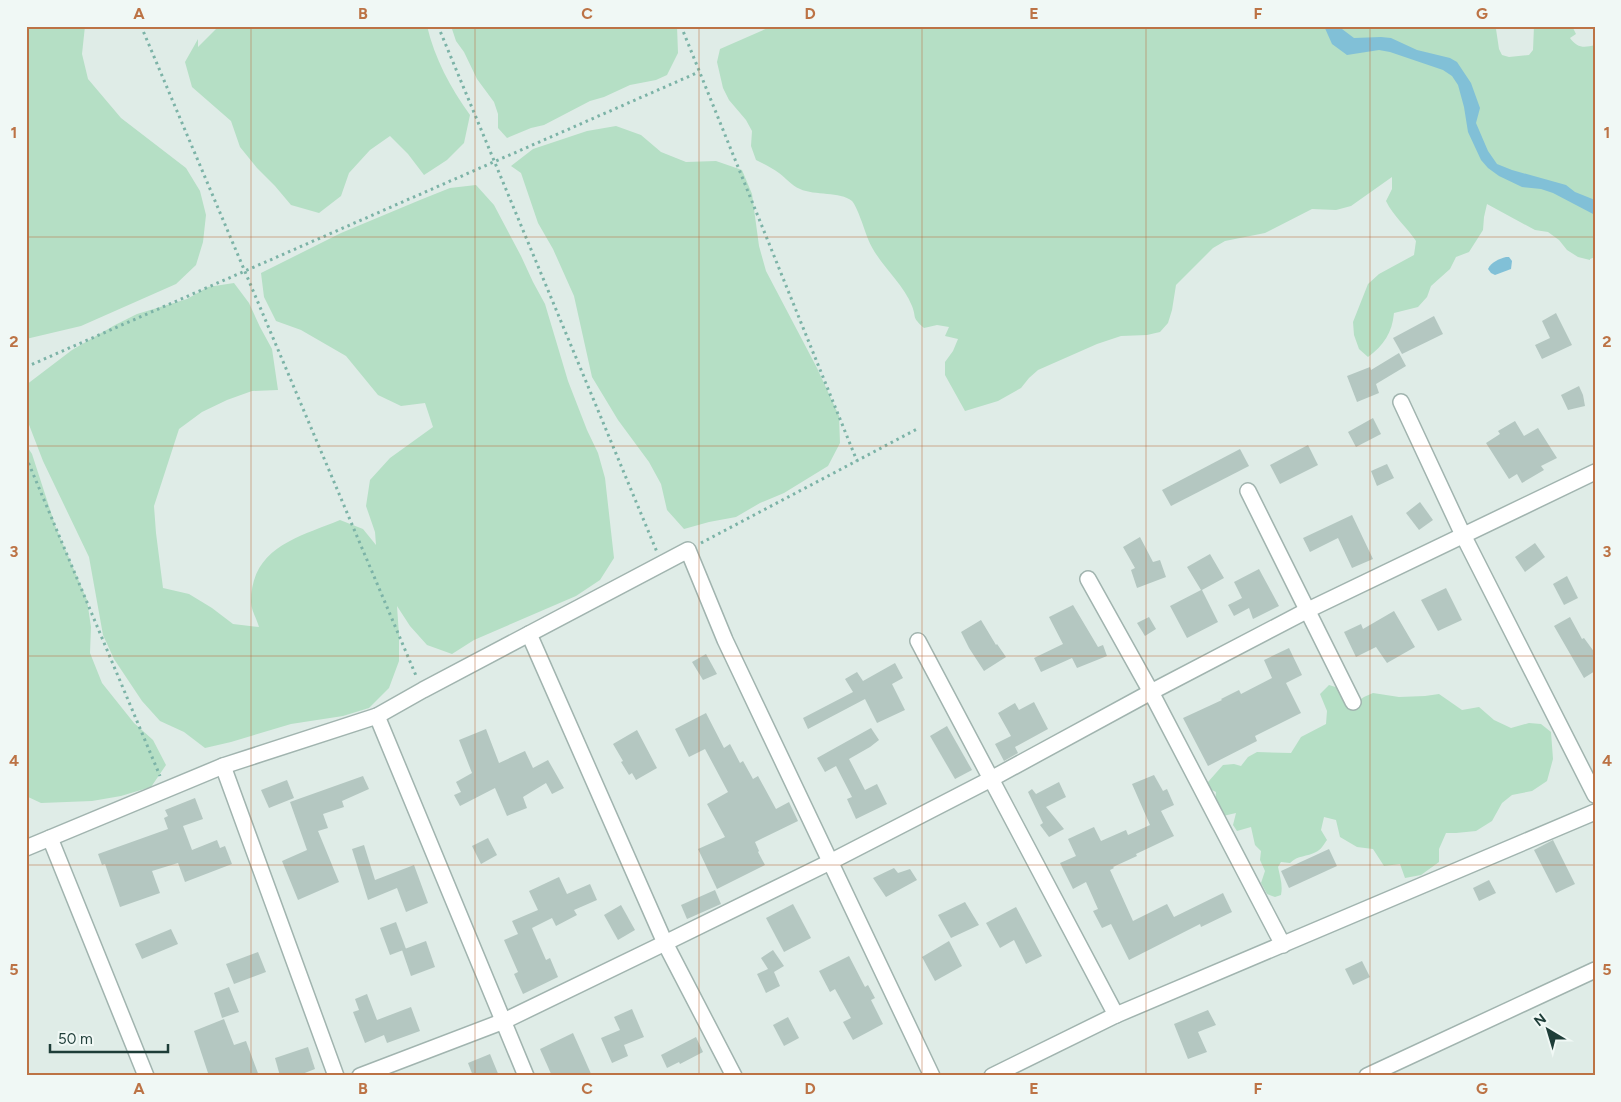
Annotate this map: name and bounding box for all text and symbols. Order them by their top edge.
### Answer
text: A [133,4,145,23]
text: B [358,4,368,23]
text: C [581,4,593,23]
text: D [804,4,816,23]
text: E [1029,4,1039,23]
text: F [1254,4,1263,23]
text: G [1476,4,1488,23]
text: 1 [11,123,17,142]
text: 1 [1604,123,1610,142]
text: 2 [9,332,19,351]
text: 2 [1602,332,1612,351]
text: 3 [10,542,19,561]
text: 3 [1603,542,1612,561]
text: 4 [9,751,19,770]
text: 4 [1602,751,1612,770]
text: 5 [9,960,19,979]
text: 5 [1602,960,1612,979]
north arrow [1524,1004,1574,1054]
text: N [1531,1010,1550,1030]
scale bar [50,1022,168,1054]
text: 50 m [58,1030,93,1048]
text: A [133,1079,145,1098]
text: B [358,1079,368,1098]
text: C [581,1079,593,1098]
text: D [804,1079,816,1098]
text: E [1029,1079,1039,1098]
text: F [1254,1079,1263,1098]
text: G [1476,1079,1488,1098]

